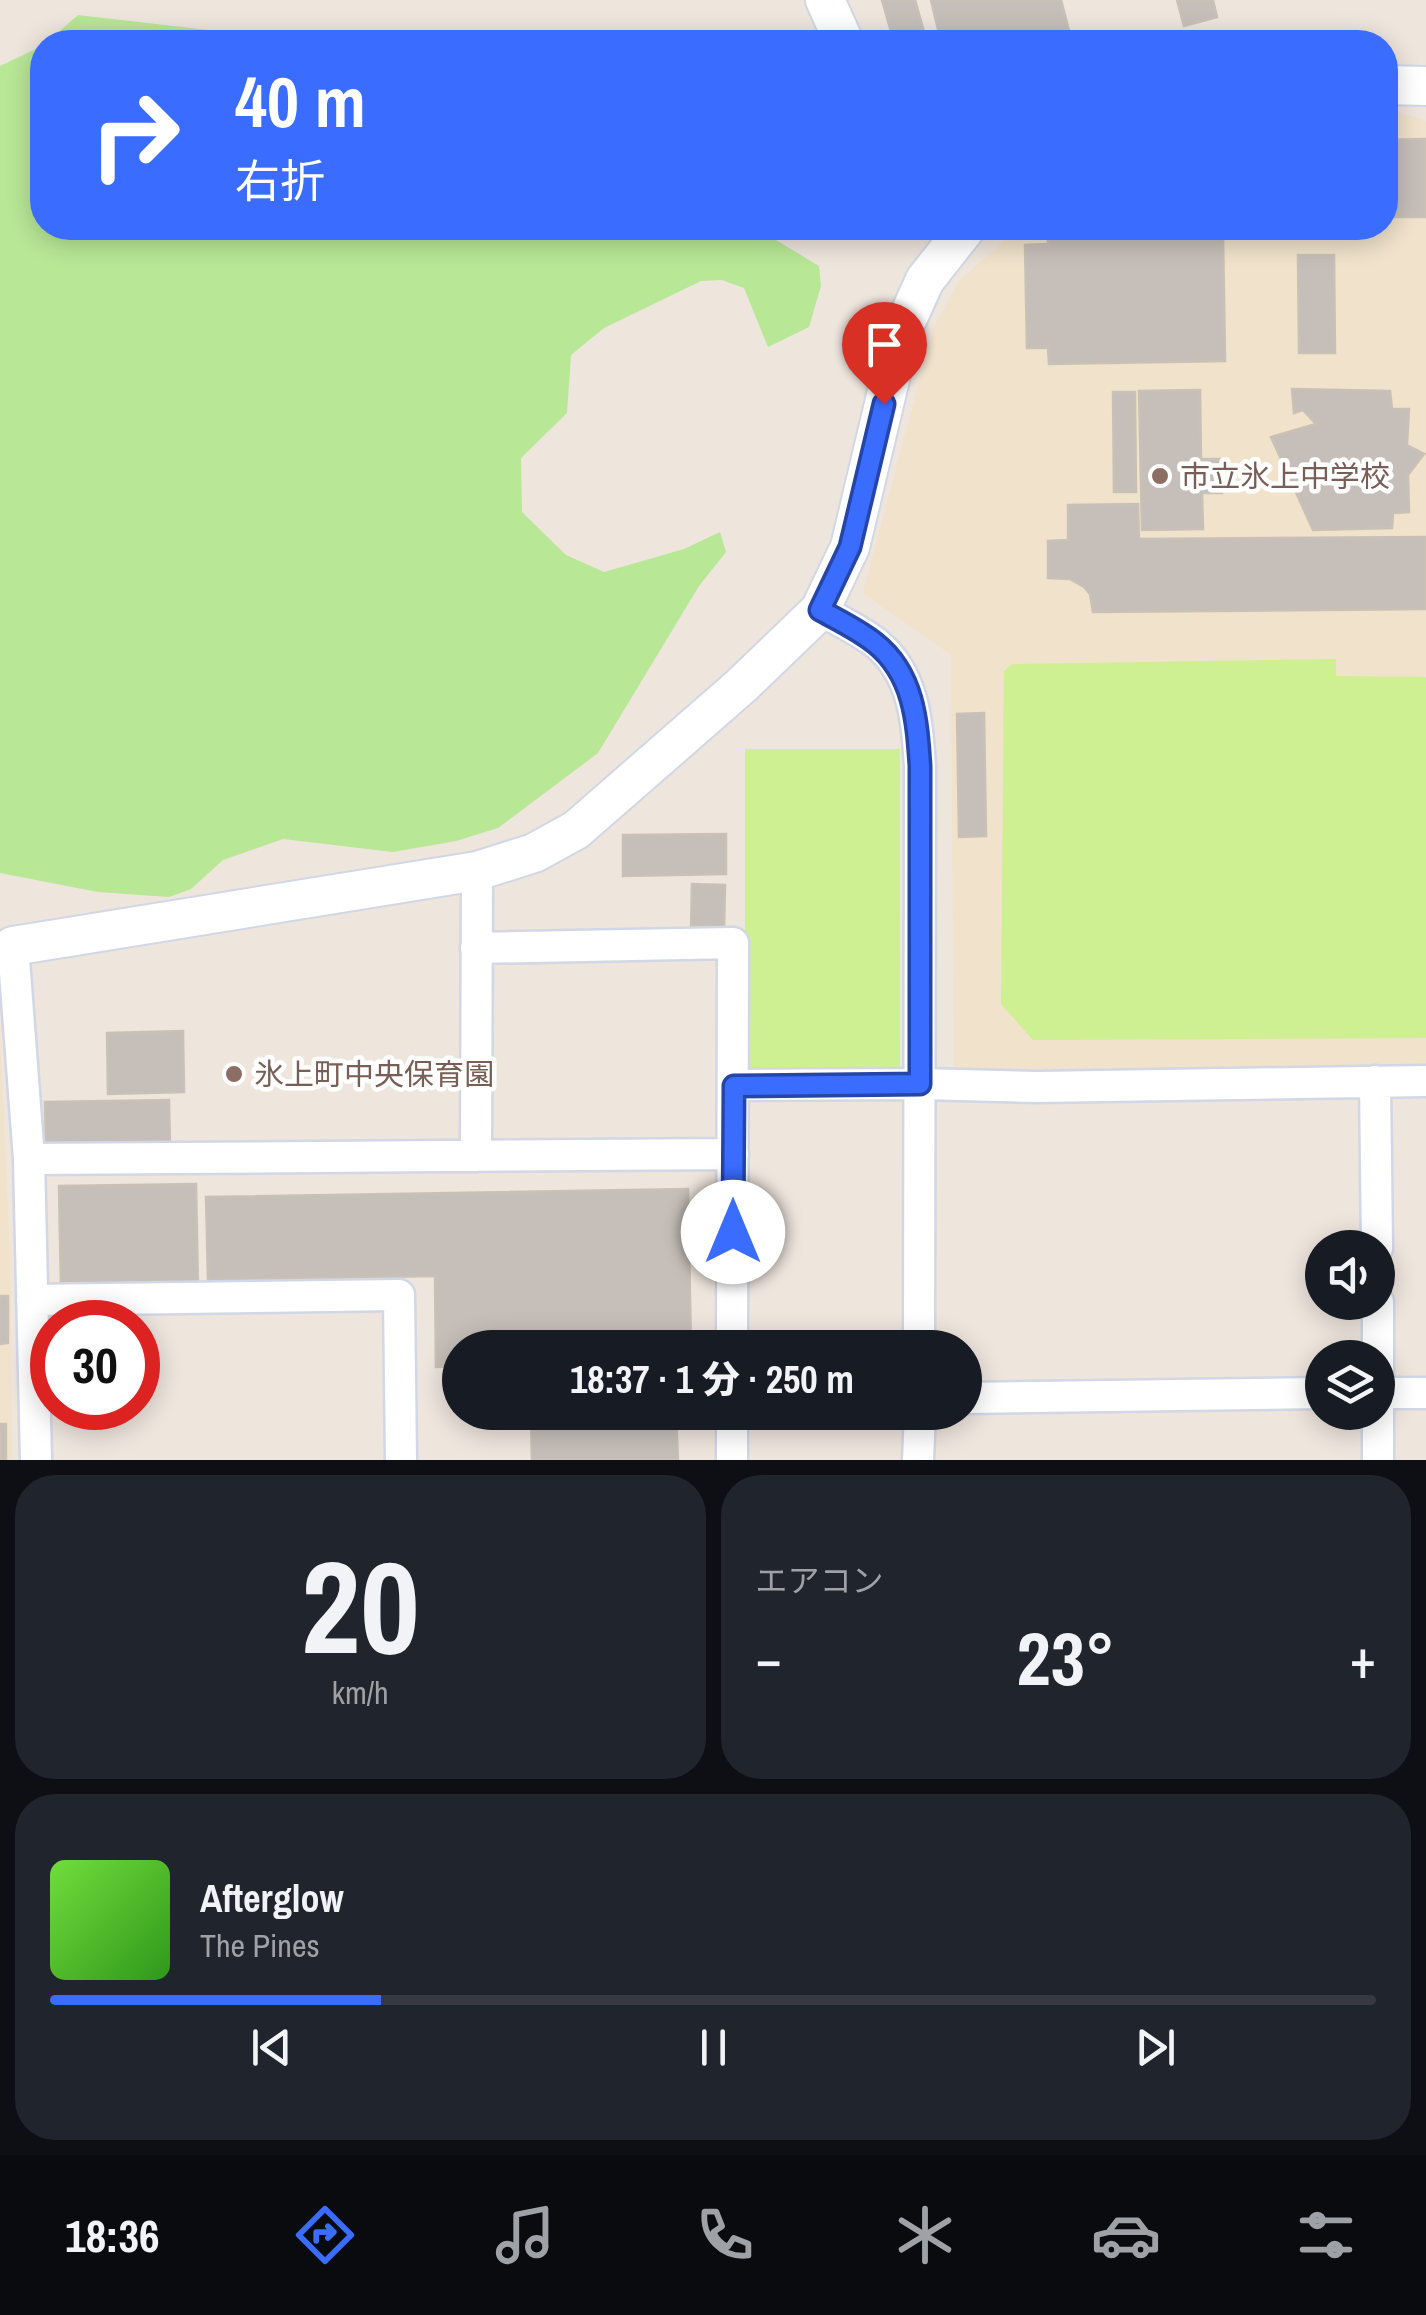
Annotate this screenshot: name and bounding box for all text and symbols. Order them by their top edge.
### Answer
text: 40 m [235,55,366,149]
icon: right [70,70,200,200]
text: 右折 [235,150,325,211]
pin [842,302,927,405]
icon: arrive [857,317,912,372]
place label: 市立氷上中学校 [1180,456,1390,496]
marker: 市立氷上中学校 [1149,465,1171,487]
place label: 氷上町中央保育園 [254,1054,494,1094]
marker: 氷上町中央保育園 [223,1063,245,1085]
position arrow [681,1180,785,1284]
map controls [1305,1230,1395,1430]
button: sound [1305,1230,1395,1320]
speed limit sign: 30 [30,1300,160,1430]
button: layers [1305,1340,1395,1430]
text: 18:37 · 1 分 · 250 m [570,1354,854,1405]
text: 20 [301,1518,420,1694]
text: エアコン [756,1559,884,1602]
text: 23° [1017,1607,1115,1708]
text: − [756,1621,782,1695]
text: + [1350,1621,1376,1695]
text: km/h [332,1671,389,1714]
text: Afterglow [200,1873,344,1924]
text: The Pines [200,1924,320,1967]
icon: previous [244,2020,299,2075]
icon: pause [686,2020,741,2075]
icon: next [1128,2020,1183,2075]
icon: directions [290,2200,360,2270]
icon: music [490,2200,560,2270]
icon: phone [690,2200,760,2270]
icon: climate [890,2200,960,2270]
icon: car [1091,2200,1161,2270]
icon: filters [1291,2200,1361,2270]
text: 18:36 [65,2205,159,2266]

